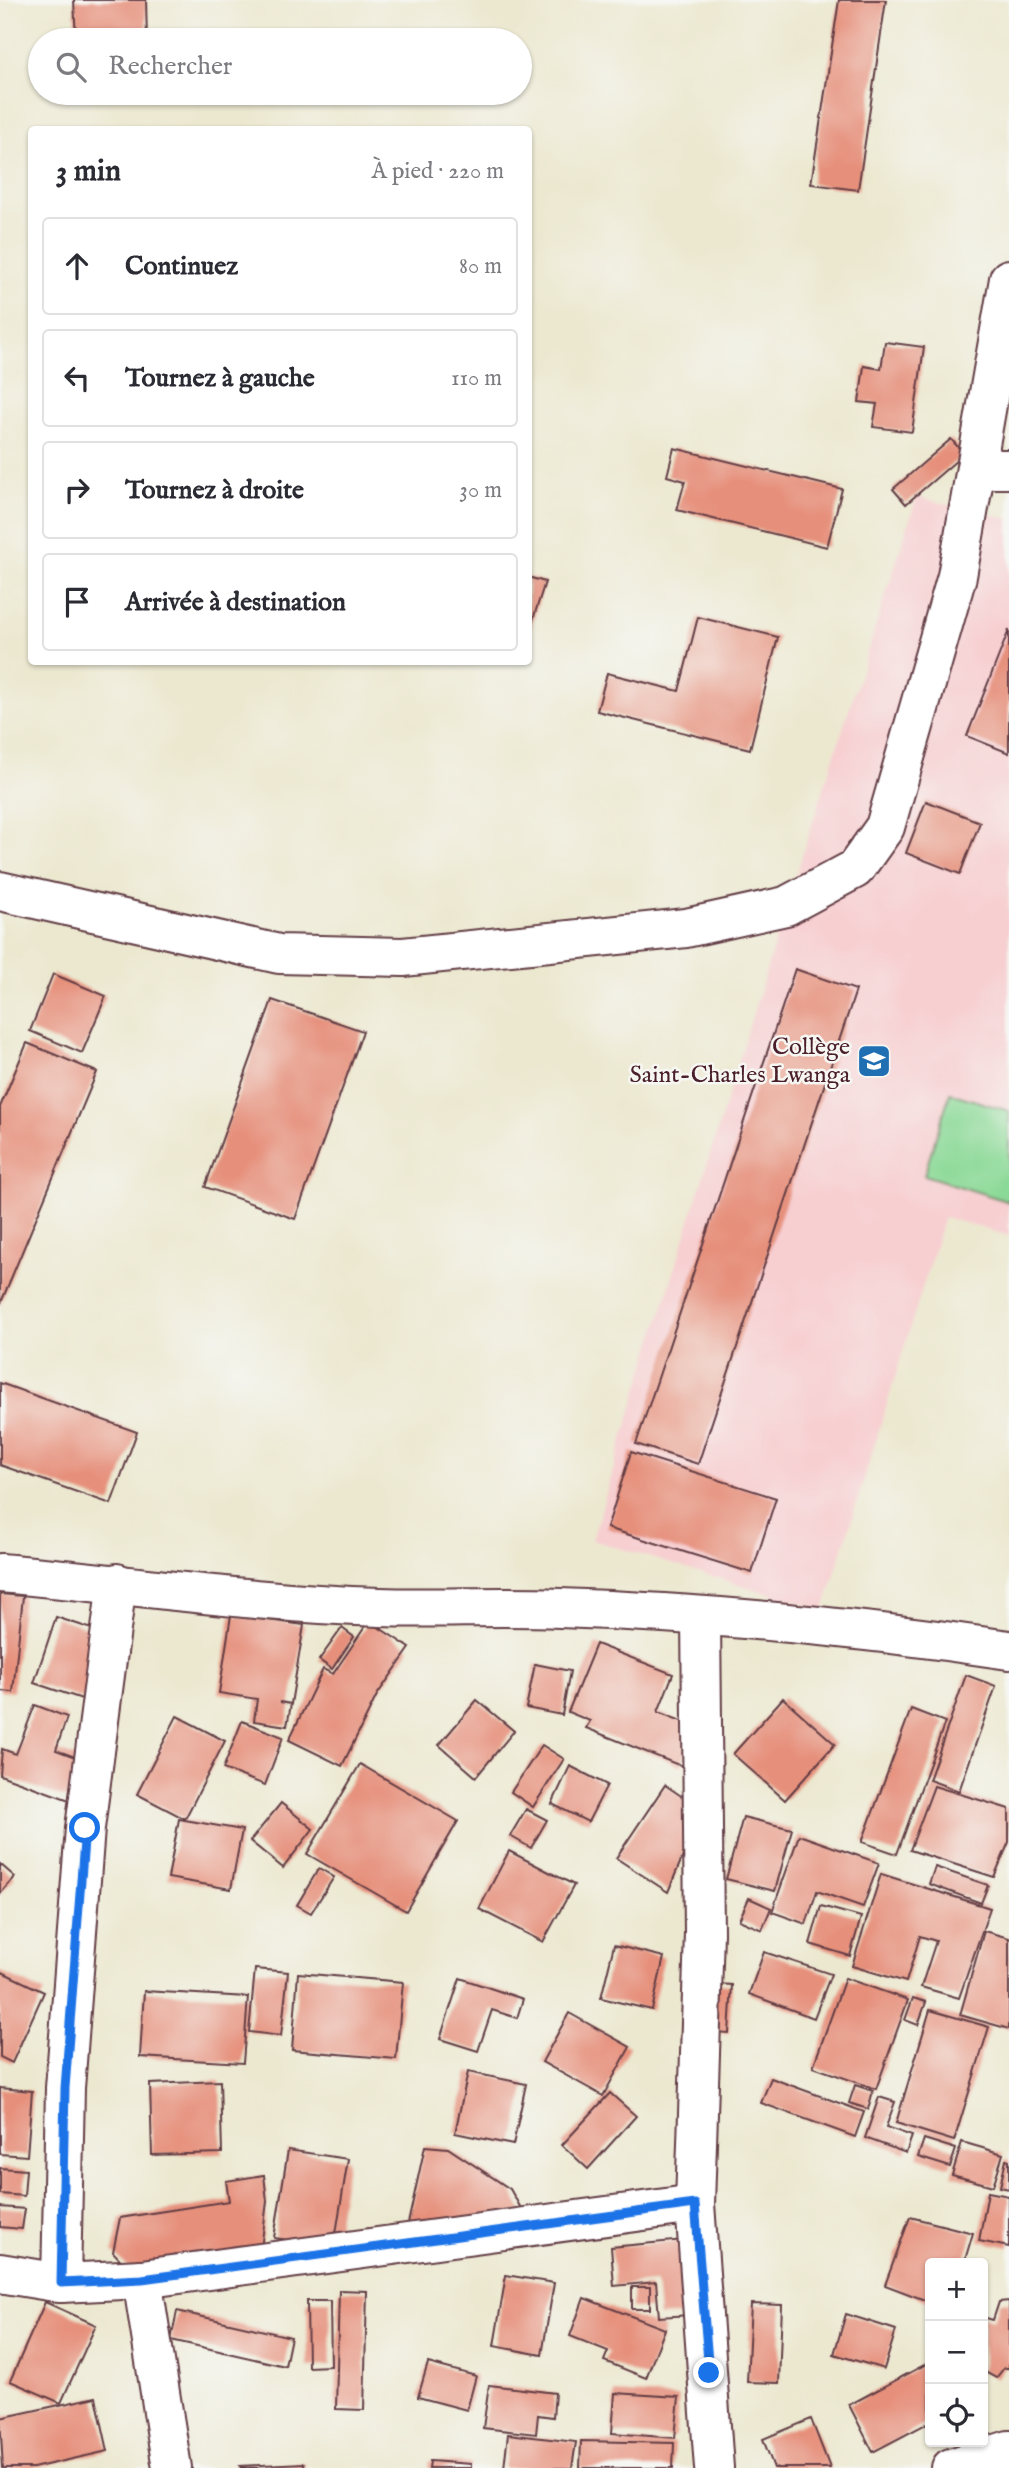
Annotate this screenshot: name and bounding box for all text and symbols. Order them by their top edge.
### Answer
search box [28,28,532,105]
icon: search [52,48,90,86]
text: Rechercher [108,50,232,83]
text: 3 min [56,153,121,191]
text: À pied · 220 m [371,157,504,186]
icon: ahead [58,247,96,285]
text: Continuez [125,250,238,283]
text: 80 m [459,252,502,281]
icon: left [58,359,96,397]
text: Tournez à gauche [125,362,315,395]
text: 110 m [451,364,502,393]
icon: right [58,471,96,509]
text: Tournez à droite [125,474,304,507]
text: 30 m [459,476,502,505]
icon: arrive [58,583,96,621]
text: Arrivée à destination [125,586,346,619]
place label: Collège Saint-Charles Lwanga [629,1032,851,1091]
school or university icon: Collège Saint-Charles Lwanga [855,1042,893,1080]
route start [69,1812,100,1843]
map controls [925,2258,988,2447]
button: + [925,2258,988,2321]
button: − [925,2321,988,2384]
route end [693,2357,724,2388]
button: locate [925,2384,988,2447]

